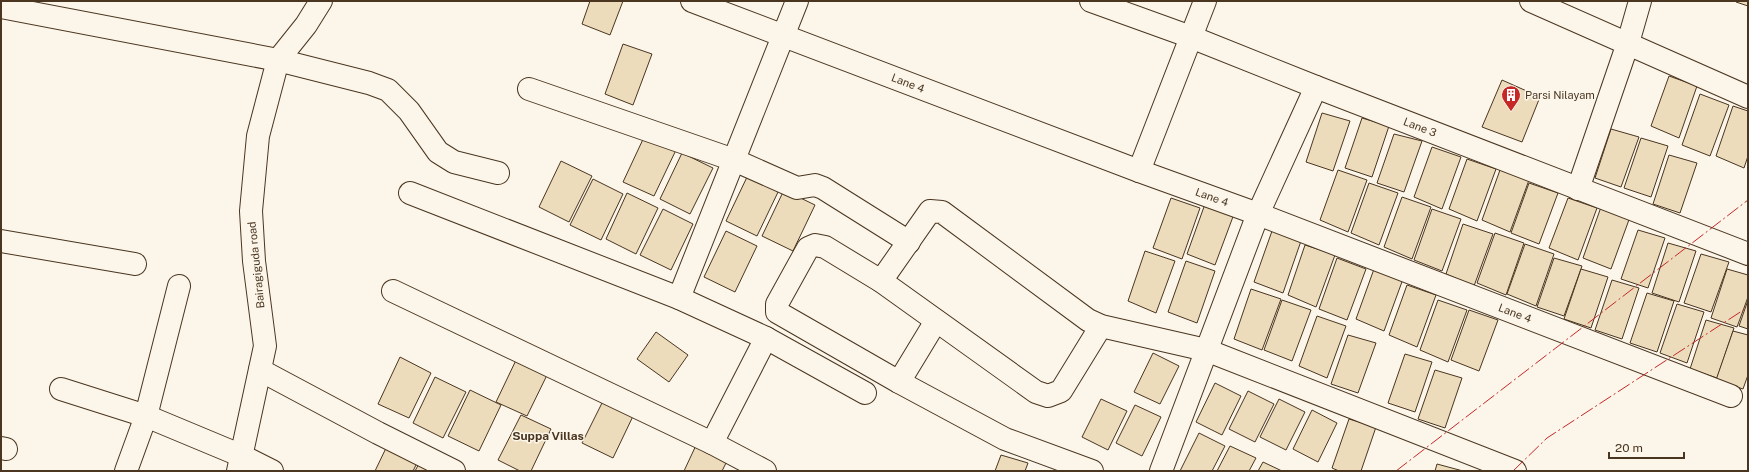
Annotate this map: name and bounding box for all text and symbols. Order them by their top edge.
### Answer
street label: Lane 4 [890,71,926,95]
building icon: Parsi Nilayam [1500,84,1522,112]
place label: Parsi Nilayam [1525,89,1595,101]
street label: Lane 3 [1402,115,1438,139]
street label: Lane 4 [1194,185,1230,209]
street label: Bairagiguda road [245,221,267,309]
street label: Lane 4 [1497,301,1533,325]
district label: Suppa Villas [512,429,584,443]
scale bar [1609,434,1684,460]
text: 20 m [1615,441,1643,455]

